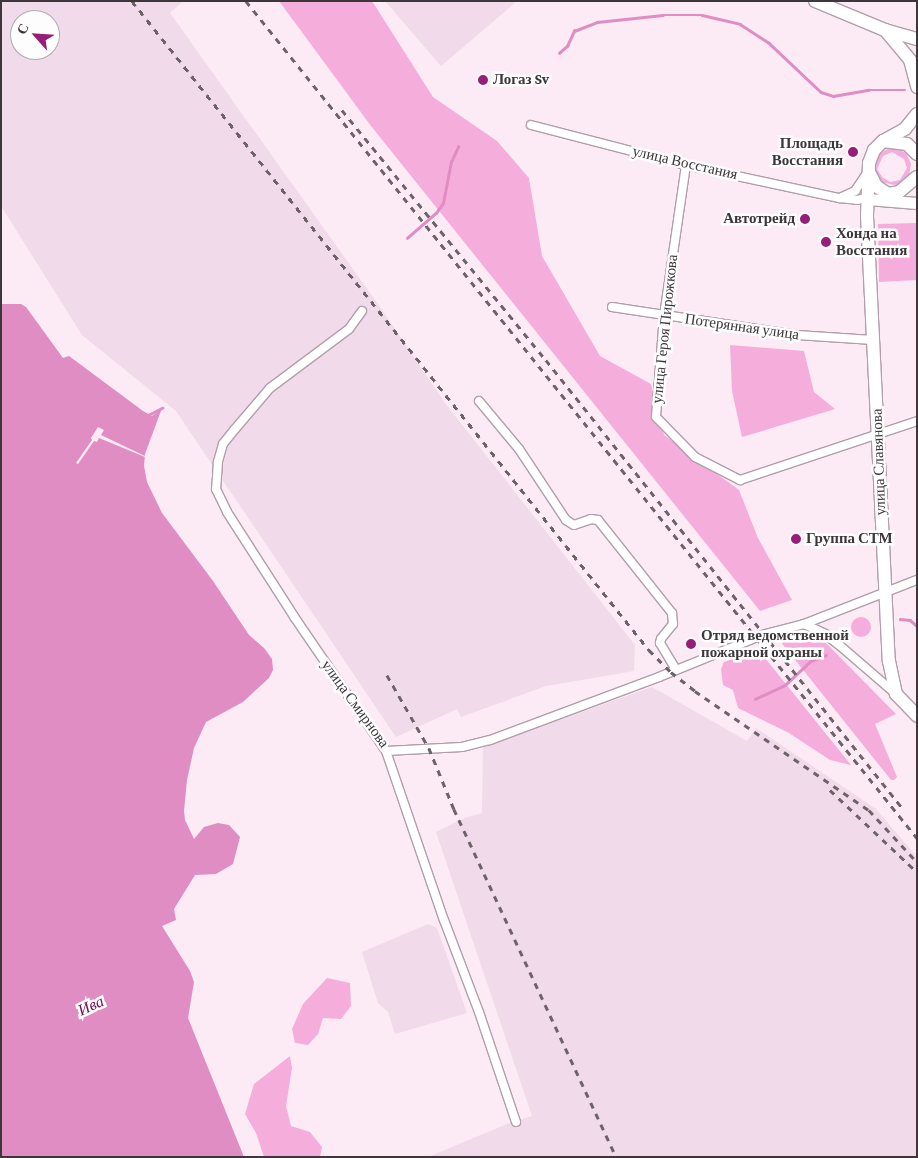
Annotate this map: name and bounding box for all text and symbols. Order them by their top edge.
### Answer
north arrow [10,10,60,60]
text: С [13,21,32,37]
place label: Логаз Sv [493,71,549,89]
marker: Логаз Sv [477,74,489,86]
place label: Площадь Восстания [772,134,843,169]
street label: улица Восстания [631,142,739,184]
marker: Площадь Восстания [847,146,859,158]
place label: Автотрейд [723,210,795,228]
marker: Автотрейд [799,213,811,225]
place label: Хонда на Восстания [836,224,907,259]
marker: Хонда на Восстания [820,236,832,248]
street label: улица Героя Пирожкова [648,254,682,404]
street label: Потерянная улица [684,310,800,344]
street label: улица Славянова [868,408,890,516]
place label: Группа СТМ [806,530,893,548]
marker: Группа СТМ [790,533,802,545]
place label: Отряд ведомственной пожарной охраны [701,626,849,661]
marker: Отряд ведомственной пожарной охраны [685,638,697,650]
street label: улица Смирнова [317,657,393,751]
water label: Ива [75,992,107,1020]

